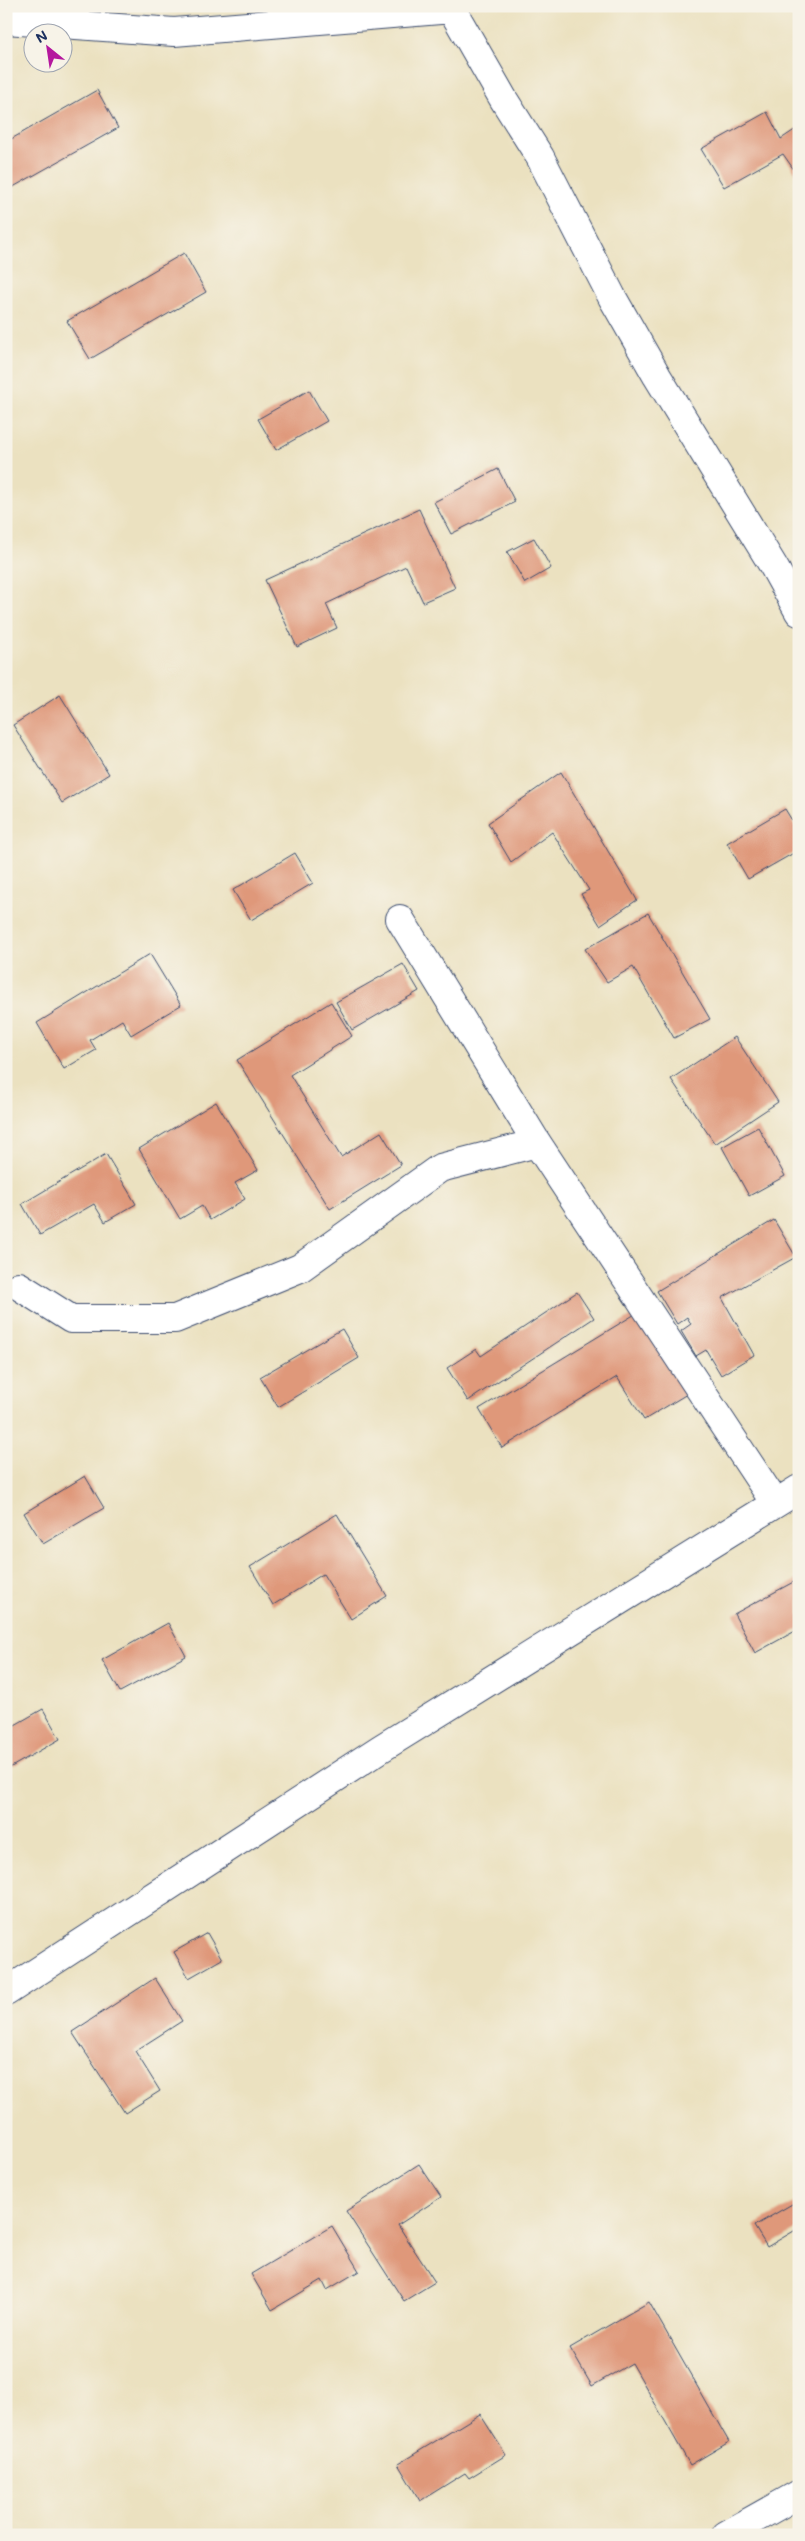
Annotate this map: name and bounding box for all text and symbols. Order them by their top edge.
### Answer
north arrow [22,22,72,72]
text: N [32,25,51,47]

